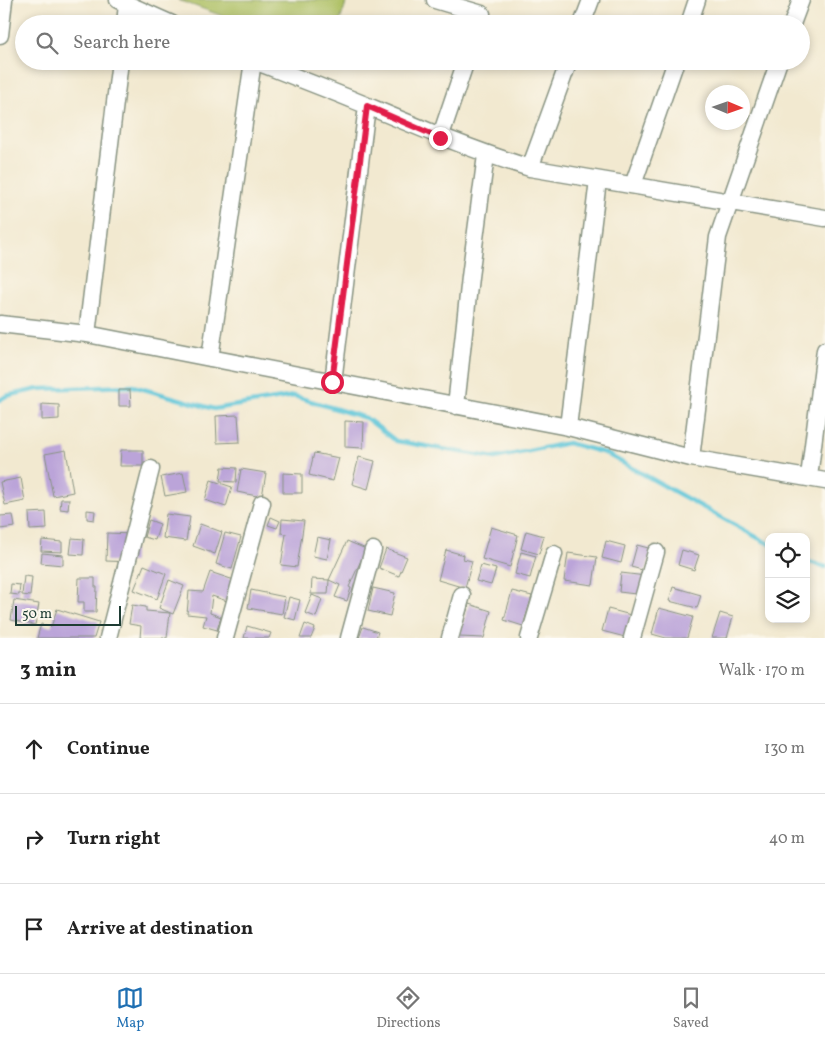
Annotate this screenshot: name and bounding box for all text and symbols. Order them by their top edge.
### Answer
search box [15,15,810,70]
icon: search [33,29,61,57]
text: Search here [73,30,170,56]
north arrow [705,85,750,130]
route end [429,127,452,150]
route start [321,371,344,394]
map controls [765,533,810,623]
button: locate [765,533,810,578]
button: layers [765,578,810,623]
scale bar [15,603,121,626]
text: 50 m [22,605,52,624]
text: 3 min [20,656,76,685]
text: Walk · 170 m [719,660,805,682]
icon: ahead [20,735,48,763]
text: Continue [67,736,150,762]
text: 130 m [764,738,805,760]
icon: right [20,825,48,853]
text: Turn right [67,826,160,852]
text: 40 m [769,828,805,850]
icon: arrive [20,915,48,943]
text: Arrive at destination [67,916,253,942]
tab: Map [116,984,144,1033]
tab: Directions [376,984,441,1033]
tab: Saved [673,984,709,1033]

